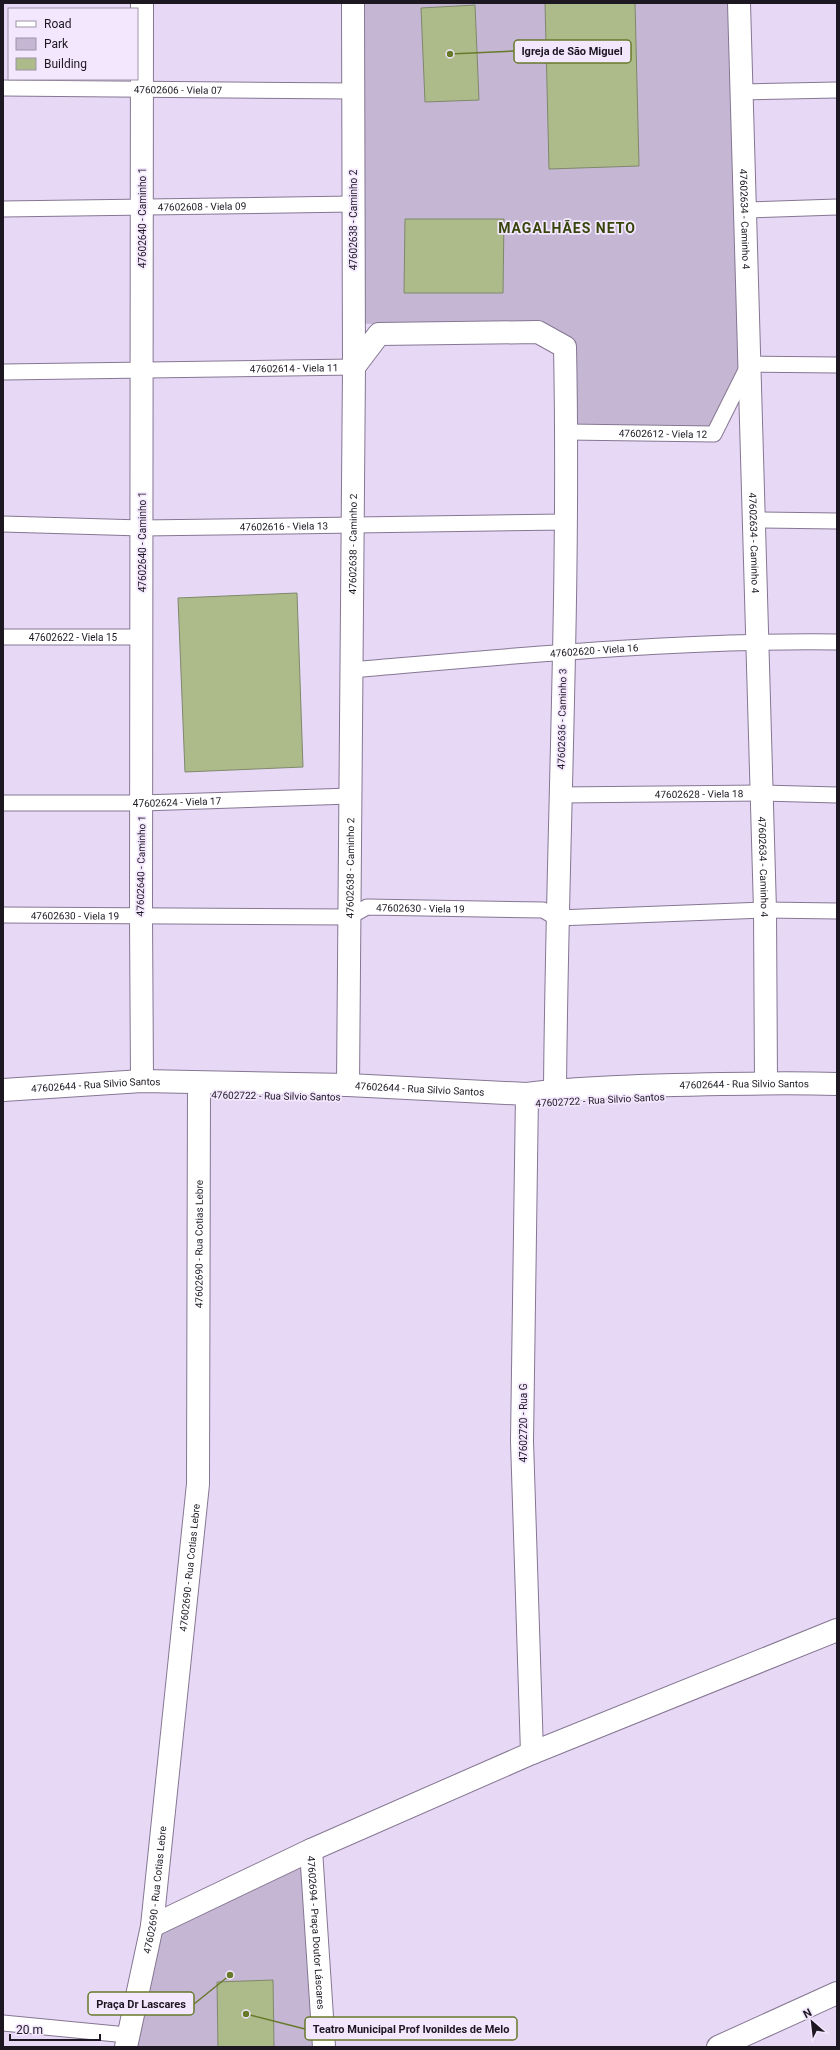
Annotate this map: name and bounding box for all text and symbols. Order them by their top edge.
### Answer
legend [8,8,138,80]
text: Road [44,17,72,31]
text: Park [44,37,69,51]
callout: Igreja de São Miguel [514,40,631,63]
text: Igreja de São Miguel [521,45,623,58]
text: Building [44,57,87,71]
street label: 47602606 - Viela 07 [134,84,223,95]
street label: 47602640 - Caminho 1 [137,168,148,268]
street label: 47602634 - Caminho 4 [738,168,752,270]
street label: 47602638 - Caminho 2 [348,169,359,270]
street label: 47602608 - Viela 09 [158,200,246,212]
district label: MAGALHÃES NETO [498,219,636,236]
street label: 47602614 - Viela 11 [250,362,338,374]
street label: 47602612 - Viela 12 [619,427,708,439]
street label: 47602640 - Caminho 1 [137,492,148,592]
street label: 47602634 - Caminho 4 [748,492,761,594]
street label: 47602638 - Caminho 2 [347,493,358,594]
street label: 47602616 - Viela 13 [240,520,328,532]
street label: 47602622 - Viela 15 [29,632,118,643]
street label: 47602620 - Viela 16 [550,642,639,659]
street label: 47602636 - Caminho 3 [556,669,568,769]
street label: 47602628 - Viela 18 [655,788,744,800]
street label: 47602624 - Viela 17 [133,795,222,809]
street label: 47602640 - Caminho 1 [135,816,147,916]
street label: 47602634 - Caminho 4 [757,816,771,917]
street label: 47602638 - Caminho 2 [344,817,356,918]
street label: 47602630 - Viela 19 [376,902,465,914]
street label: 47602630 - Viela 19 [31,910,119,921]
street label: 47602644 - Rua Silvio Santos [31,1075,161,1094]
street label: 47602644 - Rua Silvio Santos [679,1078,809,1090]
street label: 47602644 - Rua Silvio Santos [355,1080,485,1097]
street label: 47602722 - Rua Silvio Santos [211,1089,341,1103]
street label: 47602722 - Rua Silvio Santos [535,1091,665,1109]
street label: 47602690 - Rua Cotias Lebre [193,1180,204,1308]
street label: 47602720 - Rua G [518,1383,529,1463]
street label: 47602690 - Rua Cotias Lebre [177,1503,201,1632]
street label: 47602690 - Rua Cotias Lebre [141,1826,168,1954]
street label: 47602694 - Praça Doutor Láscares [306,1855,327,2010]
callout: Praça Dr Lascares [88,1992,194,2015]
text: Praça Dr Lascares [96,1998,186,2011]
north arrow [792,2002,832,2042]
text: N [801,2006,814,2021]
scale bar [10,2016,100,2042]
callout: Teatro Municipal Prof Ivonildes de Melo [305,2017,517,2040]
text: 20 m [16,2023,43,2037]
text: Teatro Municipal Prof Ivonildes de Melo [313,2023,509,2036]

